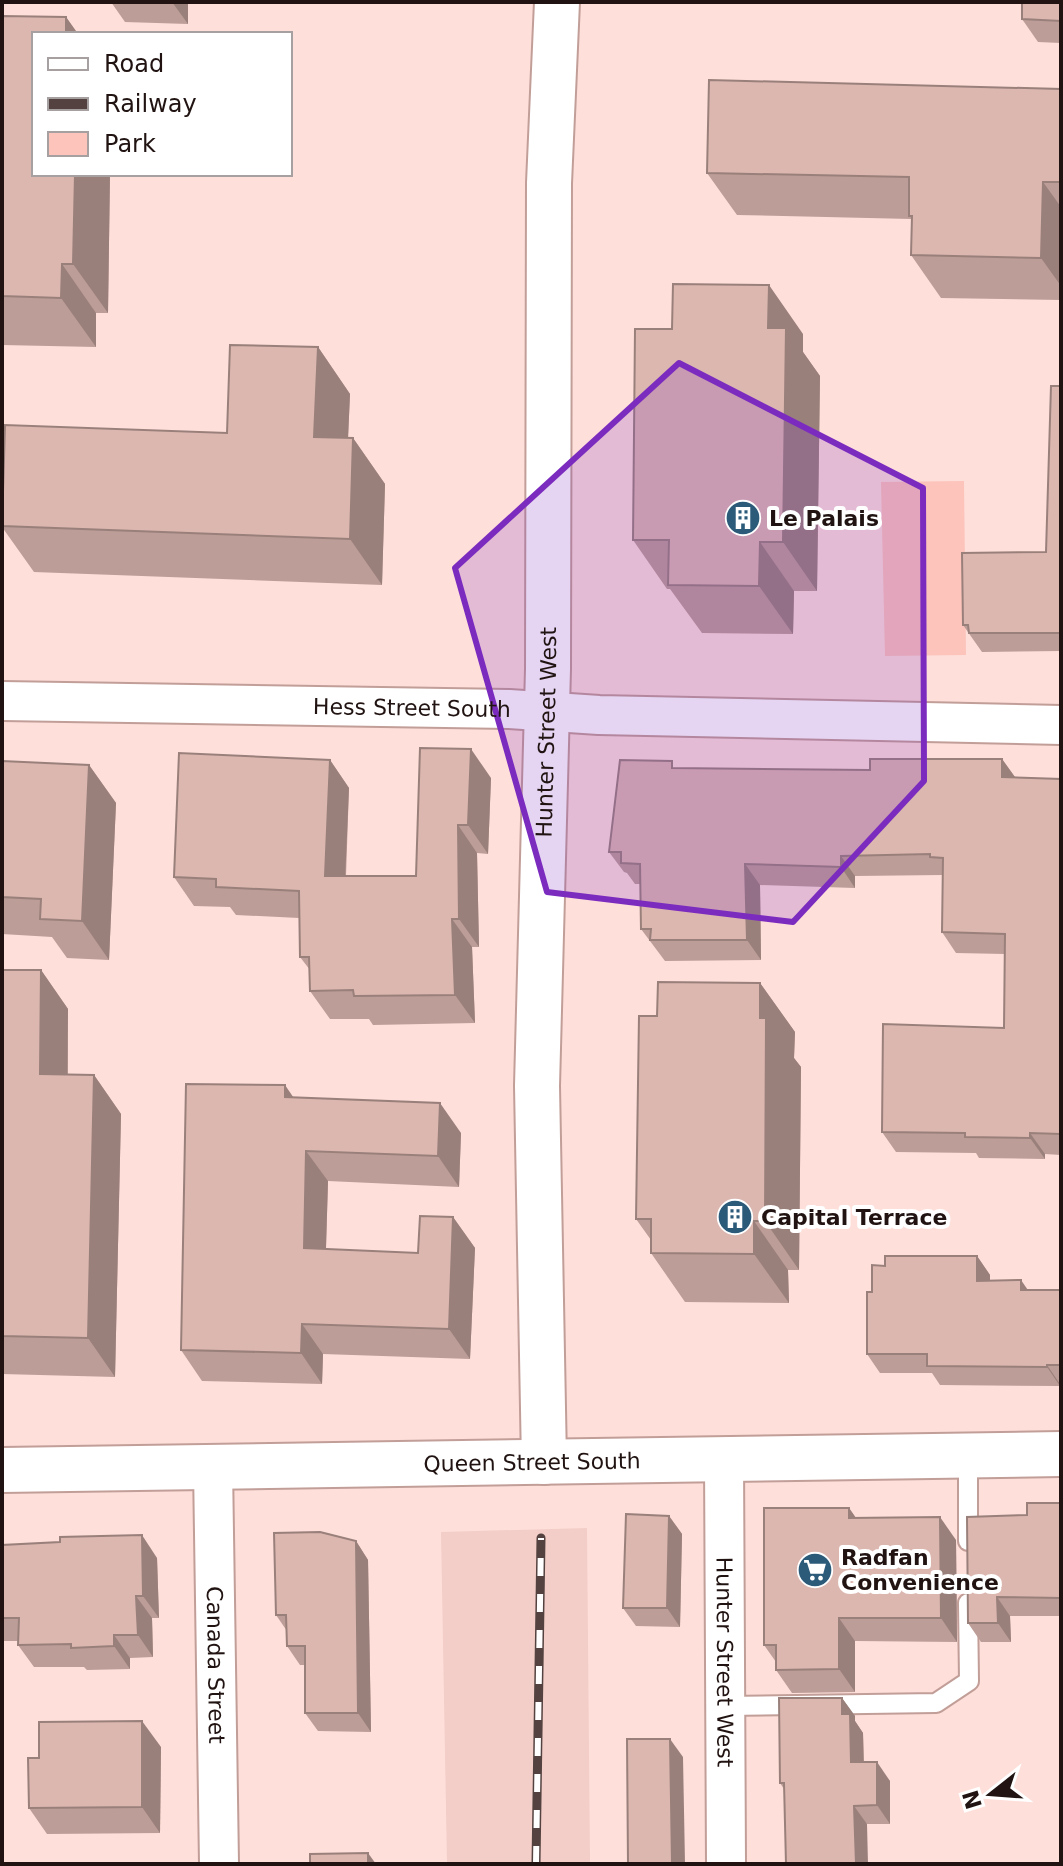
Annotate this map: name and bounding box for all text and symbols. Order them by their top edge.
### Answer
legend [32,32,292,176]
text: Road [104,50,164,78]
text: Railway [104,90,197,118]
text: Park [104,130,156,158]
building icon: Le Palais [724,499,762,537]
place label: Le Palais [769,506,879,531]
street label: Hunter Street West [531,626,561,838]
street label: Hess Street South [313,693,511,722]
building icon: Capital Terrace [716,1198,754,1236]
place label: Capital Terrace [761,1205,947,1230]
street label: Queen Street South [423,1448,641,1476]
place label: Radfan Convenience [841,1545,999,1595]
supermarket icon: Radfan Convenience [796,1551,834,1589]
street label: Hunter Street West [712,1557,738,1768]
street label: Canada Street [202,1586,230,1744]
north arrow [951,1754,1031,1834]
text: N [958,1787,987,1812]

